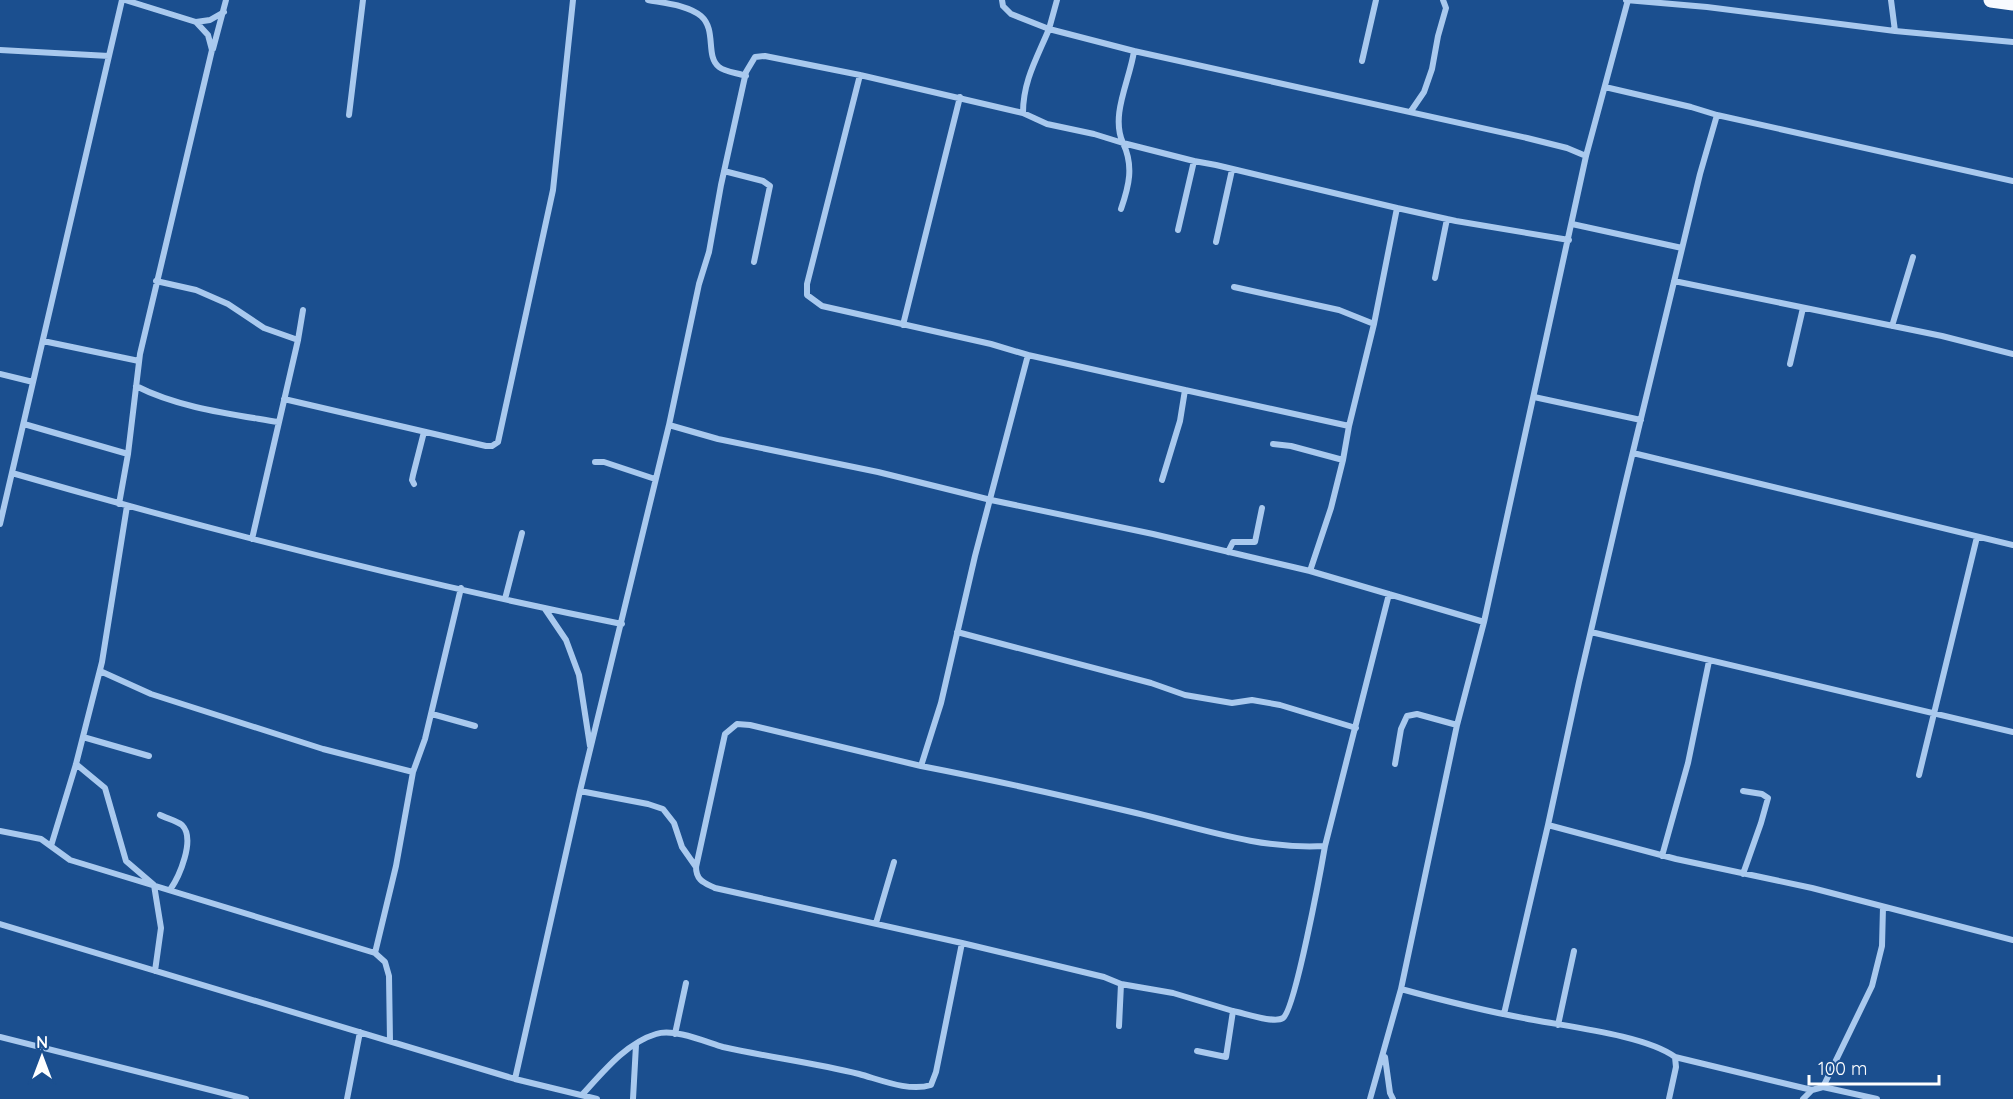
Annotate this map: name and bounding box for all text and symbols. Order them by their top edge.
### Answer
north arrow [12,1027,72,1087]
text: N [36,1032,48,1052]
scale bar [1809,1048,1940,1086]
text: 100 m [1818,1057,1867,1080]

